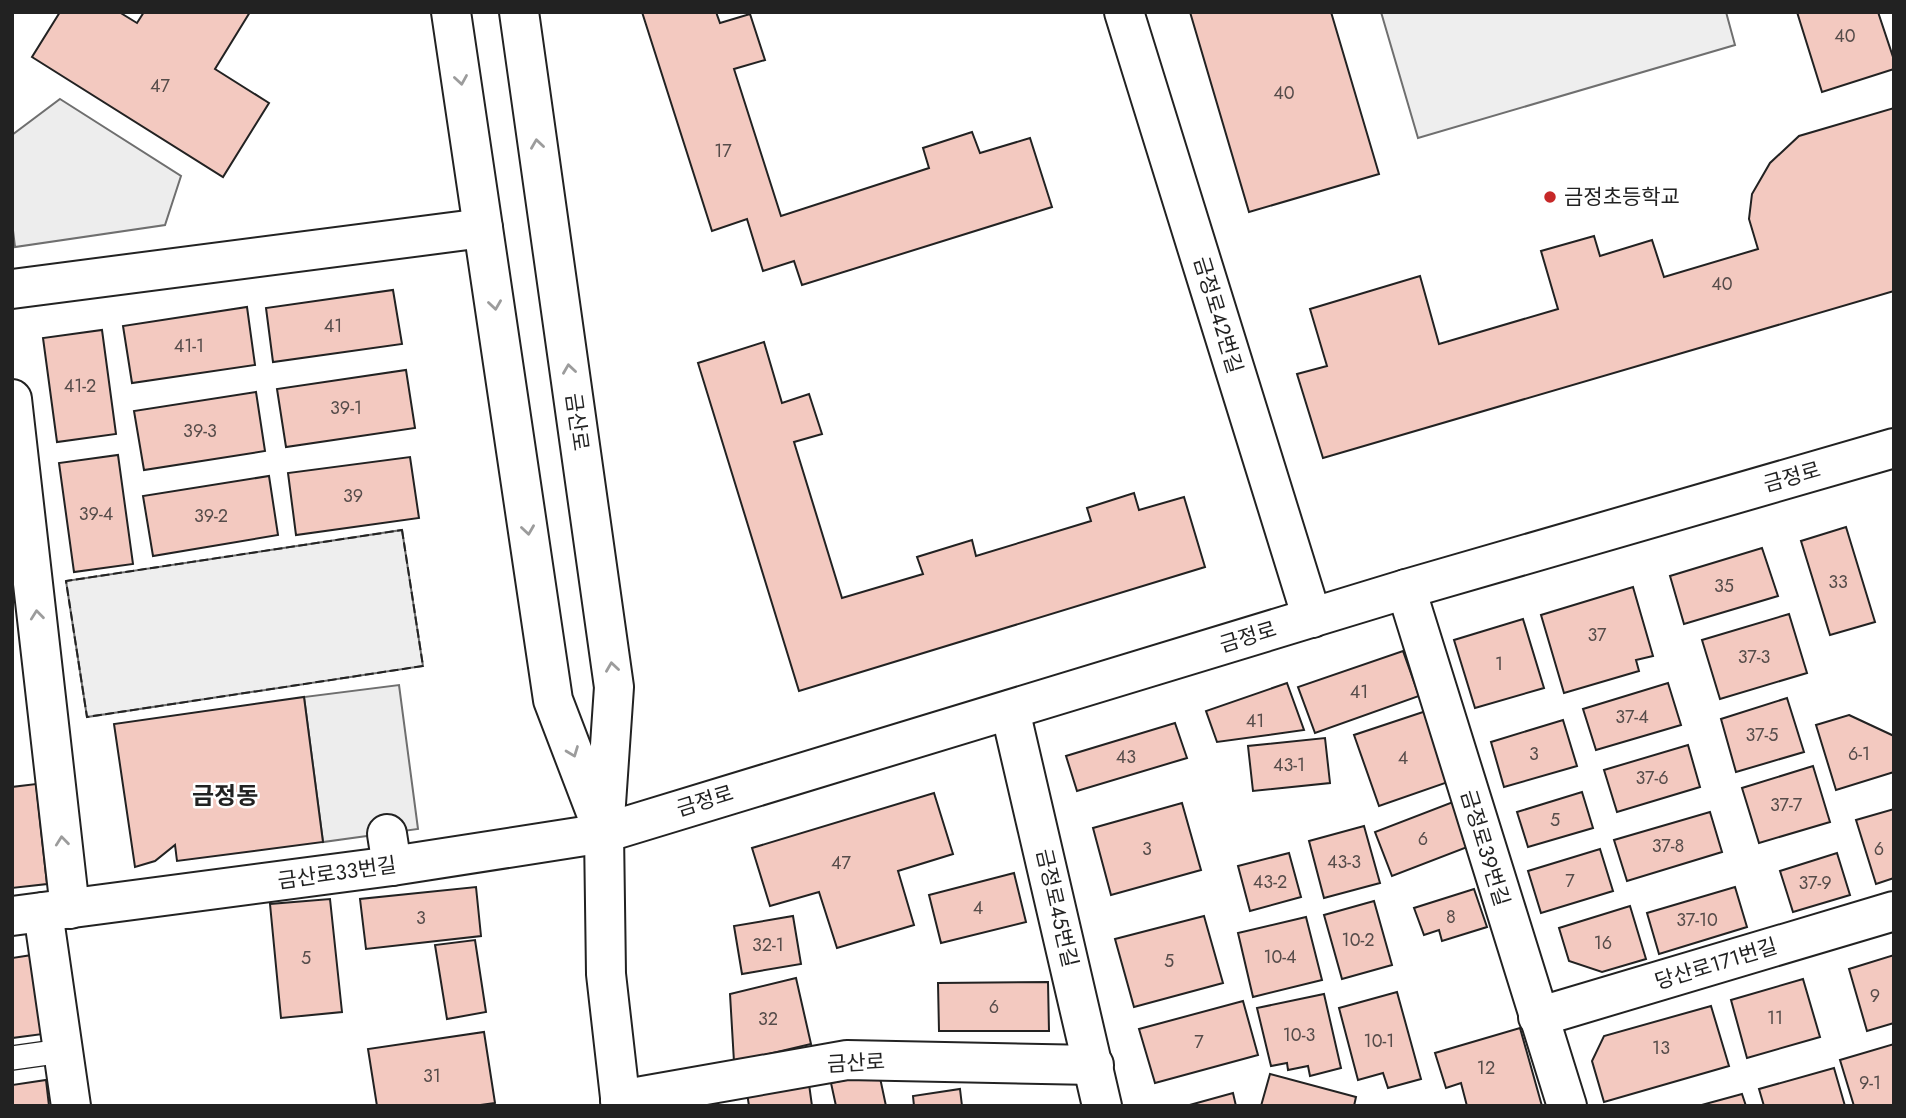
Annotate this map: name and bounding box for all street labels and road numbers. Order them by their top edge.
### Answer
street label: 금정로42번길 [1186,253,1250,377]
street label: 금산로 [558,391,596,453]
street label: 금정로 [1760,455,1824,499]
street label: 금정로 [1216,614,1280,660]
street label: 금정로 [673,778,737,824]
street label: 금정로39번길 [1453,786,1517,910]
street label: 금정로45번길 [1029,846,1085,970]
street label: 금산로33번길 [276,850,398,896]
street label: 당산로171번길 [1651,931,1781,997]
street label: 금산로 [826,1047,886,1079]

